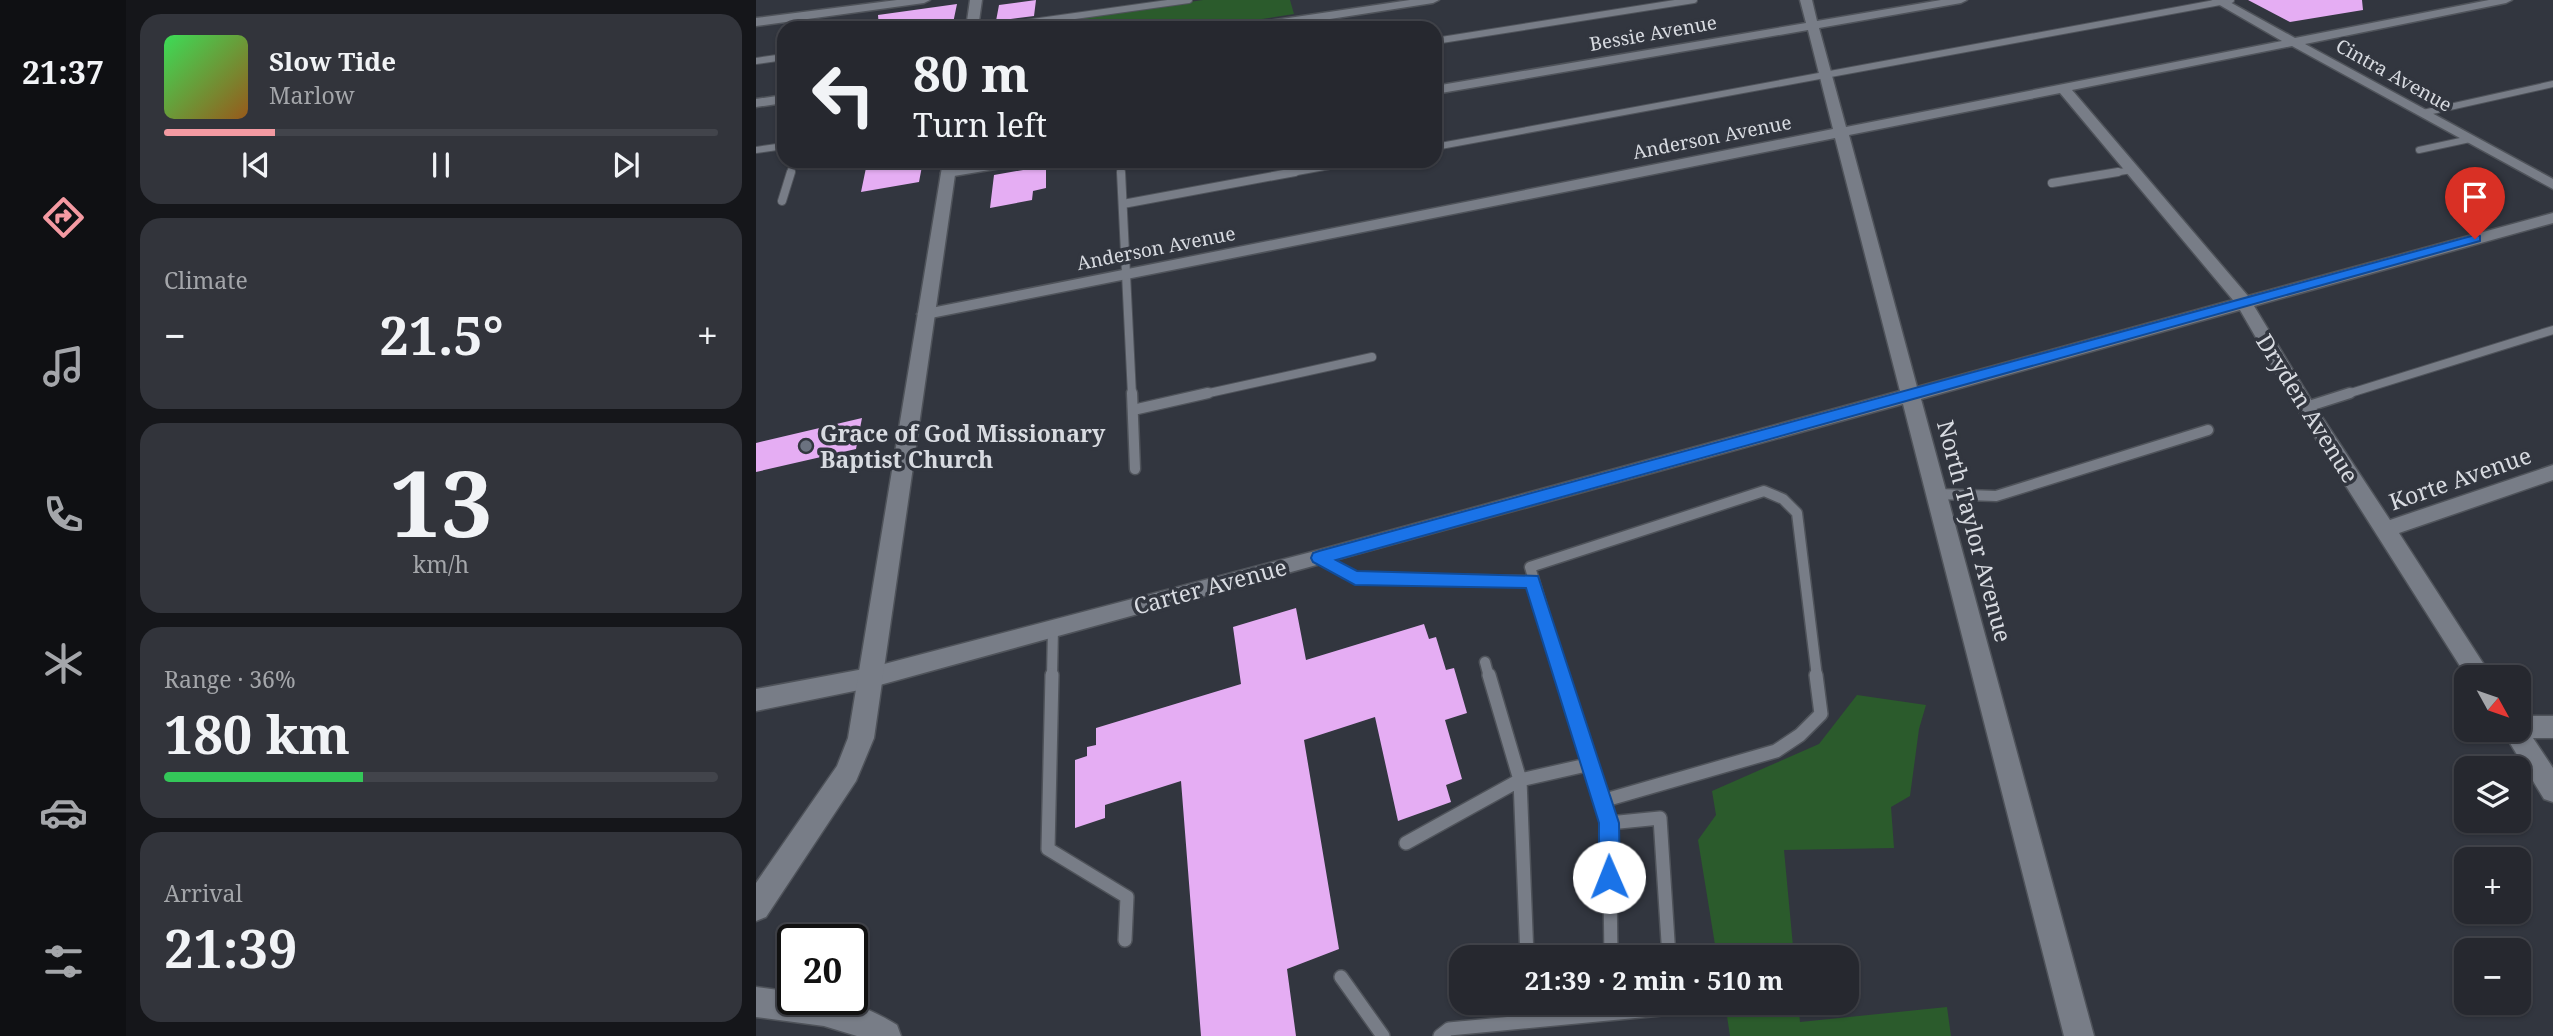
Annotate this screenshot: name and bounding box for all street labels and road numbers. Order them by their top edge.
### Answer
street label: Bessie Avenue [1587,9,1719,57]
street label: Cintra Avenue [2331,32,2457,118]
street label: Anderson Avenue [1630,109,1794,165]
street label: Anderson Avenue [1074,220,1238,276]
street label: Dryden Avenue [2249,327,2367,489]
street label: North Taylor Avenue [1930,416,2020,646]
street label: Korte Avenue [2385,439,2535,517]
street label: Carter Avenue [1130,550,1290,622]

